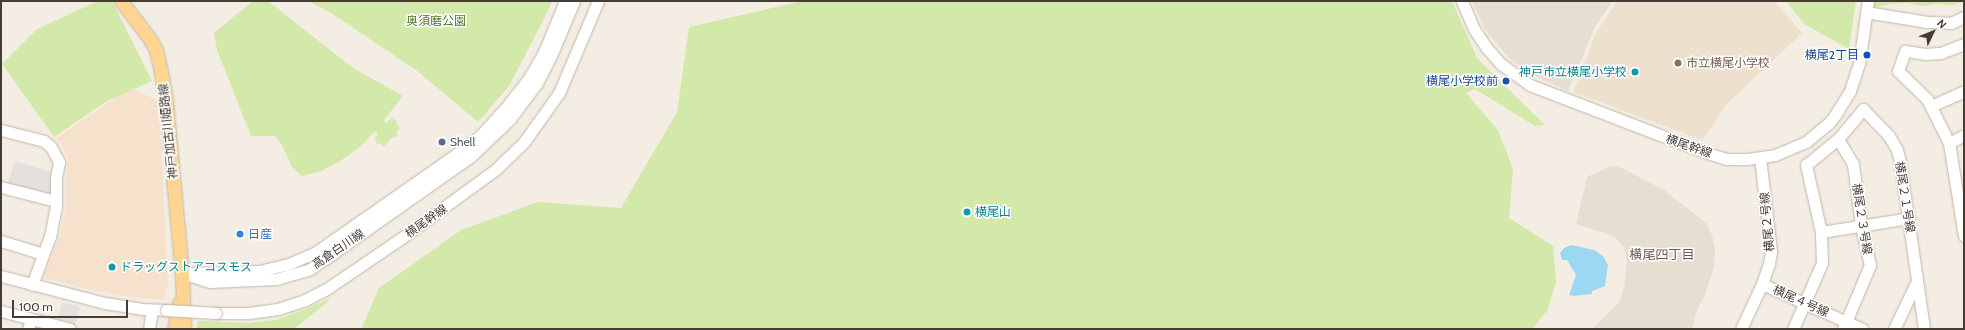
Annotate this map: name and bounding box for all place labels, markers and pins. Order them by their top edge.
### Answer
place label: 横尾2丁目 [1805,48,1859,62]
marker: 横尾2丁目 [1862,50,1872,60]
place label: 市立横尾小学校 [1686,56,1770,70]
marker: 市立横尾小学校 [1673,58,1683,68]
place label: 神戸市立横尾小学校 [1519,65,1627,79]
marker: 神戸市立横尾小学校 [1630,67,1640,77]
place label: 横尾小学校前 [1426,74,1498,88]
marker: 横尾小学校前 [1501,76,1511,86]
place label: Shell [450,135,475,149]
marker: Shell [437,137,447,147]
place label: 横尾山 [975,205,1011,219]
marker: 横尾山 [962,207,972,217]
place label: 日産 [248,227,272,241]
marker: 日産 [235,229,245,239]
place label: ドラッグストアコスモス [120,260,252,274]
marker: ドラッグストアコスモス [107,262,117,272]

